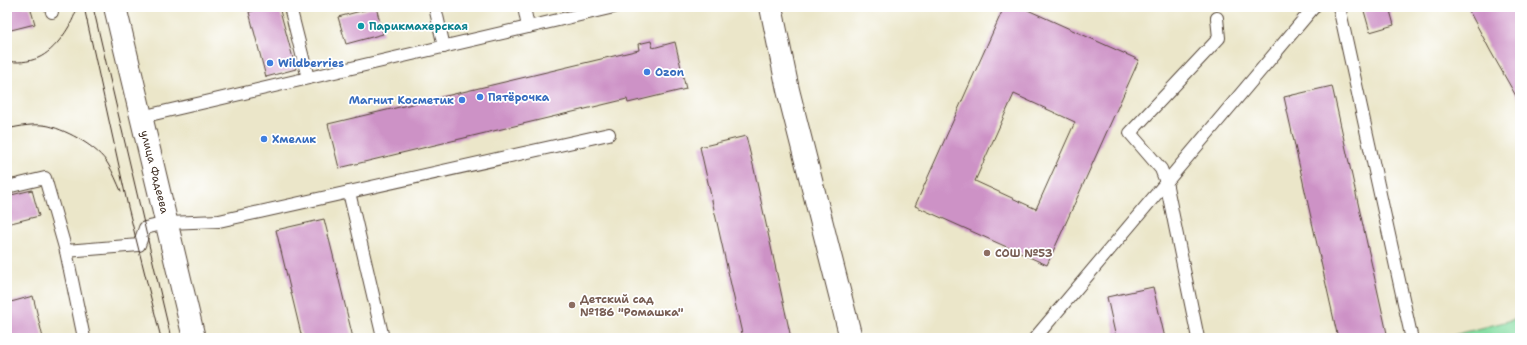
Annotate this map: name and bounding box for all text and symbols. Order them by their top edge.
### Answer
place label: Парикмахерская [369,19,469,34]
marker: Парикмахерская [356,21,366,31]
place label: Wildberries [278,56,344,71]
marker: Wildberries [265,58,275,68]
place label: Ozon [655,65,685,80]
marker: Ozon [642,67,652,77]
place label: Пятёрочка [488,90,550,105]
marker: Пятёрочка [475,92,485,102]
place label: Магнит Косметик [349,93,454,108]
marker: Магнит Косметик [457,95,467,105]
street label: улица Фадеева [137,129,172,215]
place label: Хмелик [272,132,316,147]
marker: Хмелик [259,134,269,144]
place label: СОШ №53 [995,246,1053,261]
marker: СОШ №53 [982,248,992,258]
place label: Детский сад №186 "Ромашка" [580,292,684,320]
marker: Детский сад №186 "Ромашка" [567,300,577,310]

